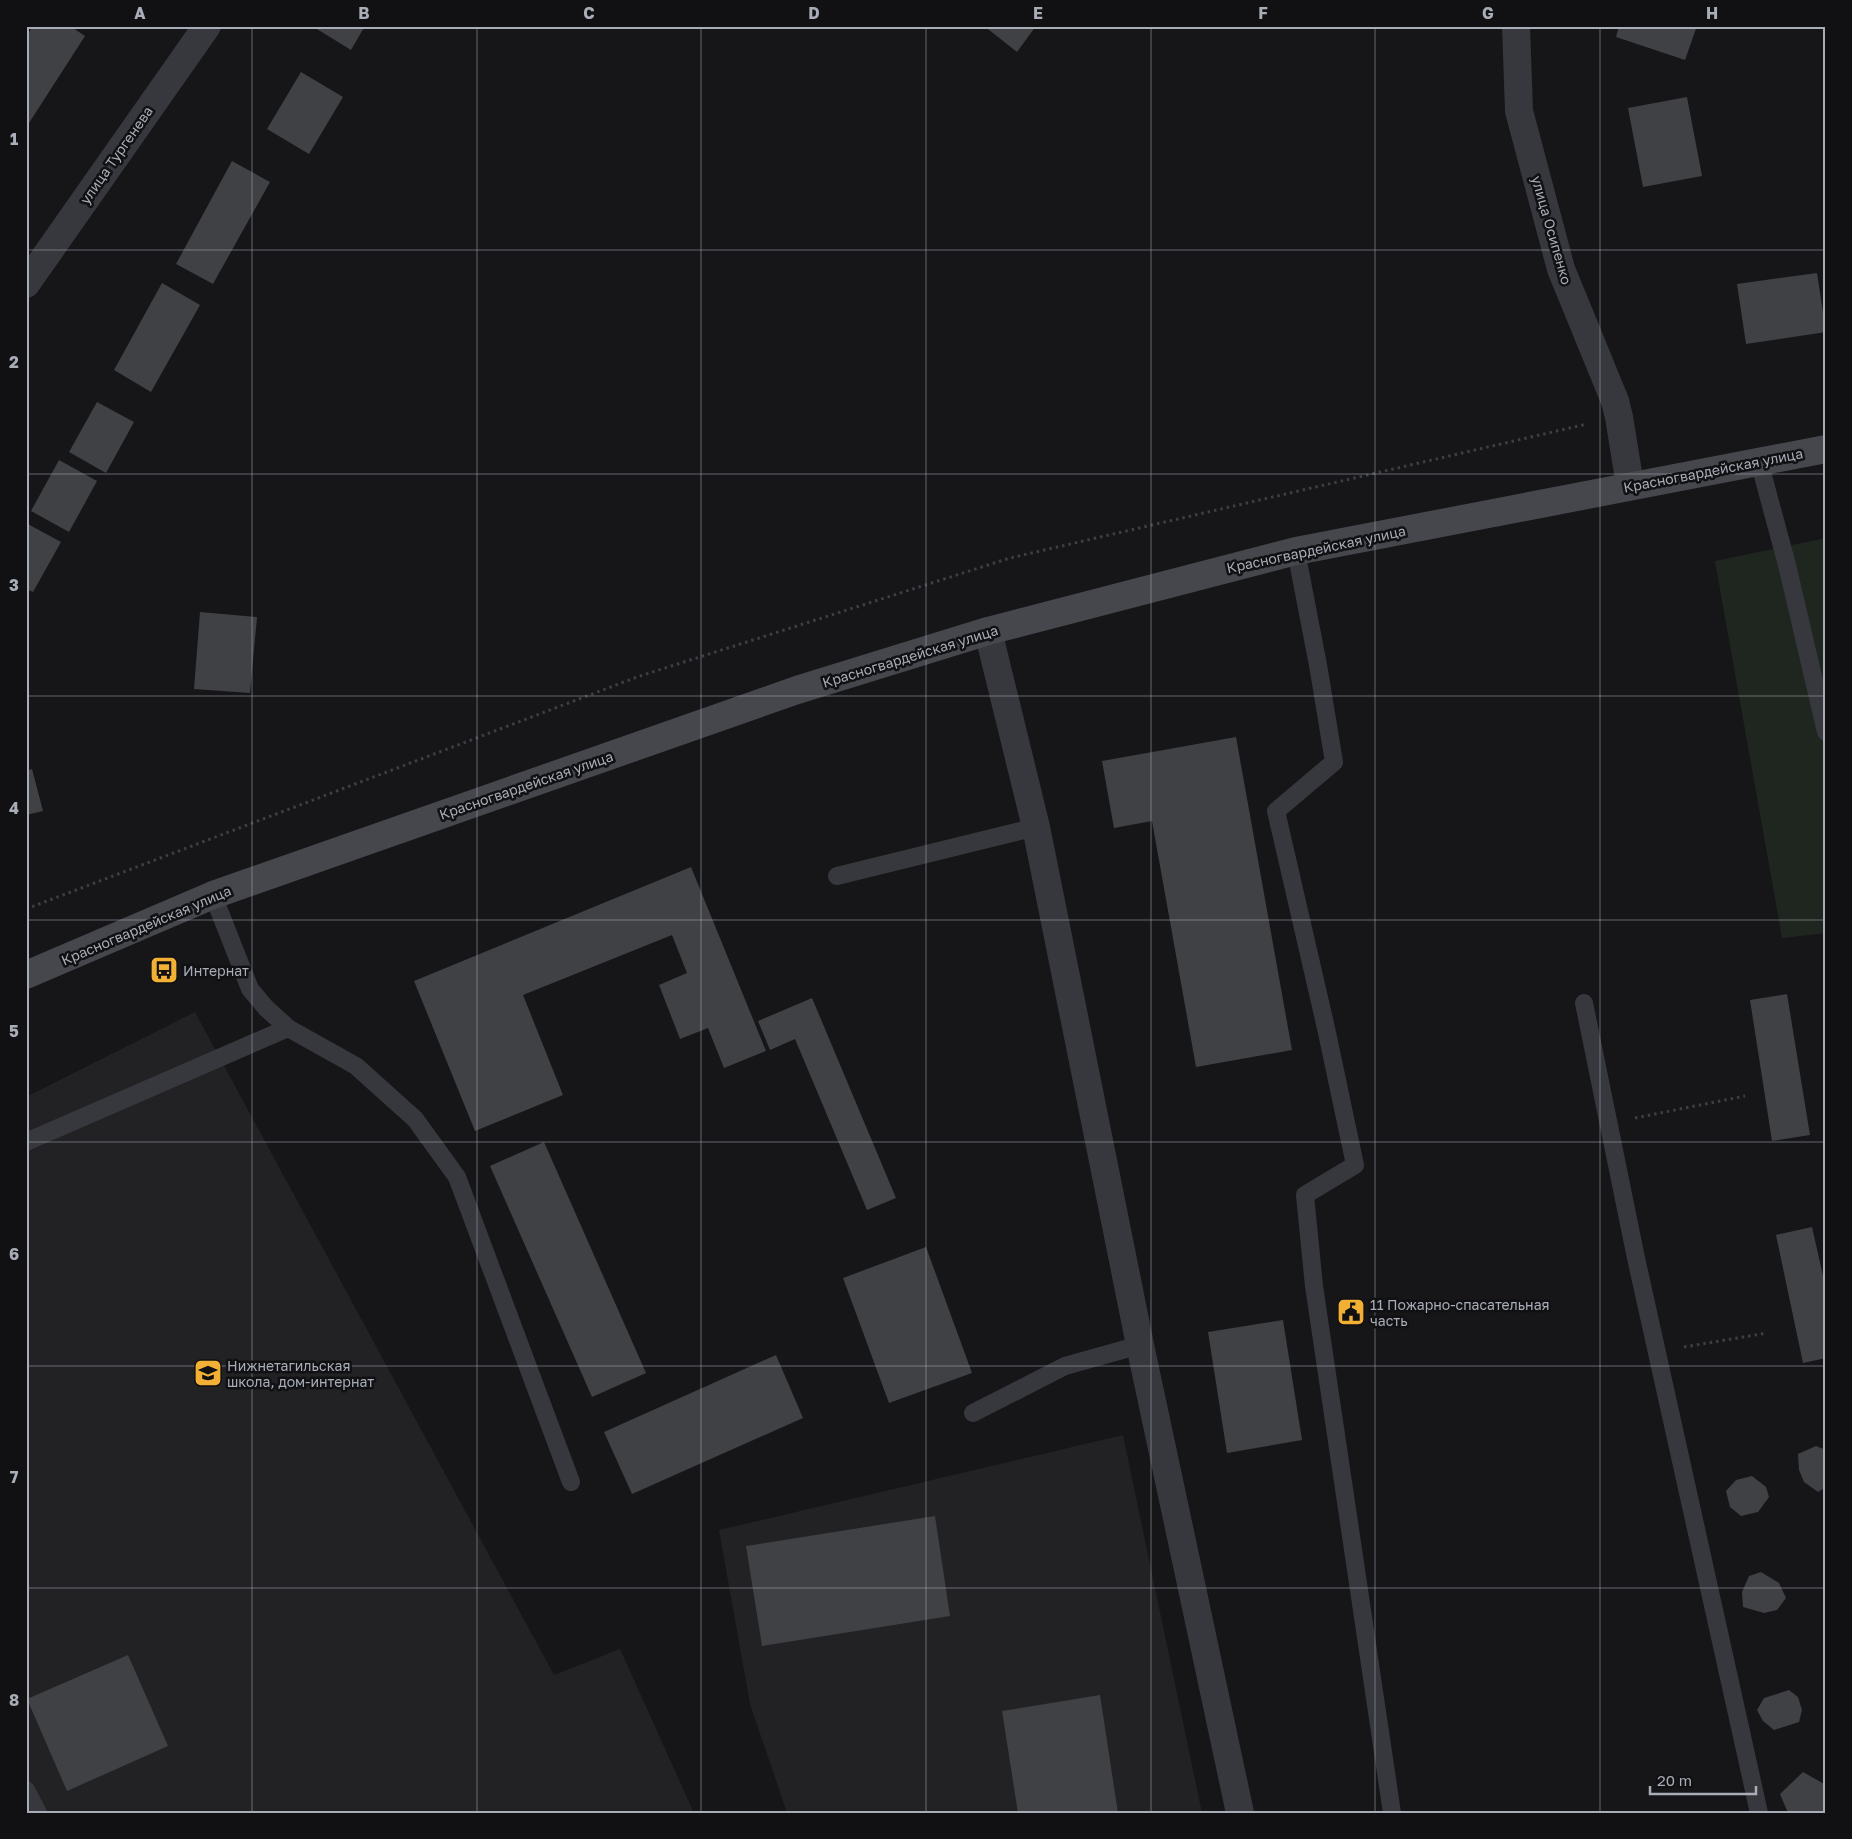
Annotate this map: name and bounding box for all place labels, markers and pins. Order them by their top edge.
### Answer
bus stop icon: Интернат [149,955,179,985]
place label: Интернат [183,962,249,979]
place label: 11 Пожарно-спасательная часть [1370,1296,1550,1329]
public building icon: 11 Пожарно-спасательная часть [1336,1297,1366,1327]
place label: Нижнетагильская школа, дом-интернат [227,1357,374,1390]
school or university icon: Нижнетагильская школа, дом-интернат [193,1358,223,1388]

